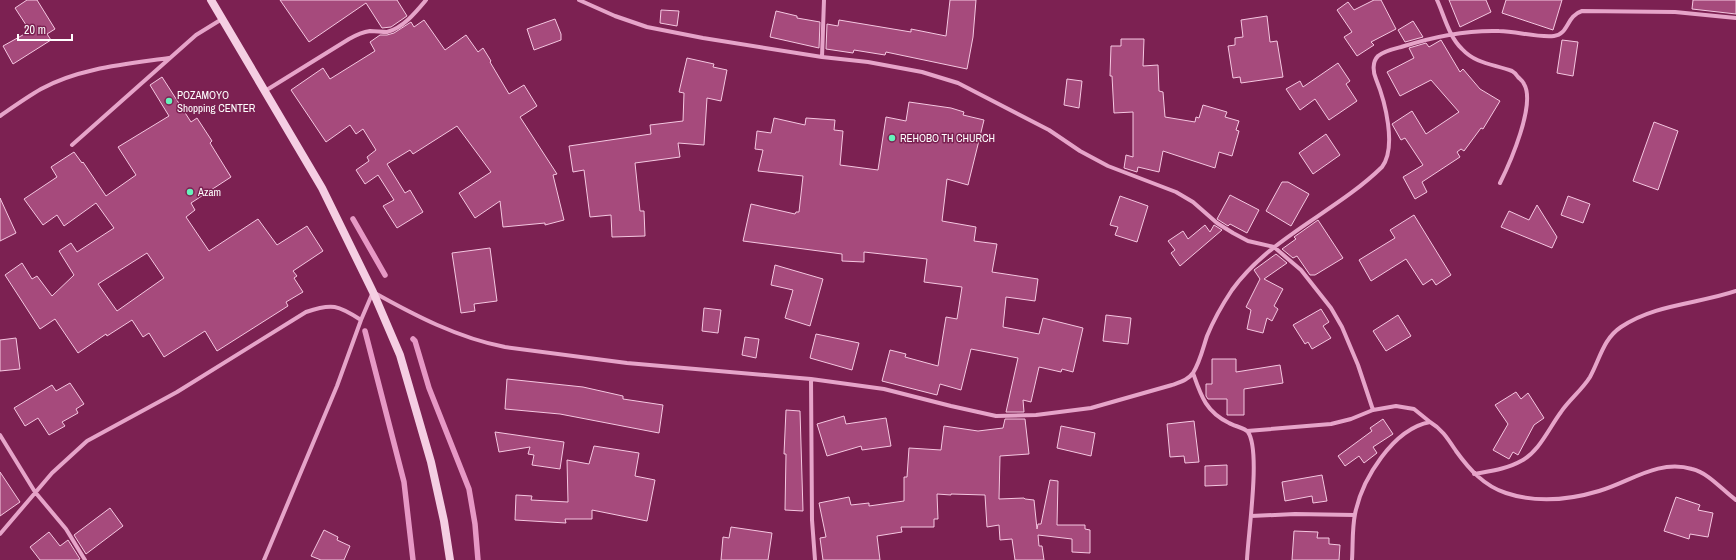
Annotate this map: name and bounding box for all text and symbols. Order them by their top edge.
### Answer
scale bar [18,16,72,42]
text: 20 m [24,22,46,38]
place label: POZAMOYO Shopping CENTER [177,88,256,115]
marker: POZAMOYO Shopping CENTER [164,96,174,106]
place label: REHOBO TH CHURCH [900,131,995,145]
marker: REHOBO TH CHURCH [887,133,897,143]
place label: Azam [197,185,221,199]
marker: Azam [185,187,195,197]

